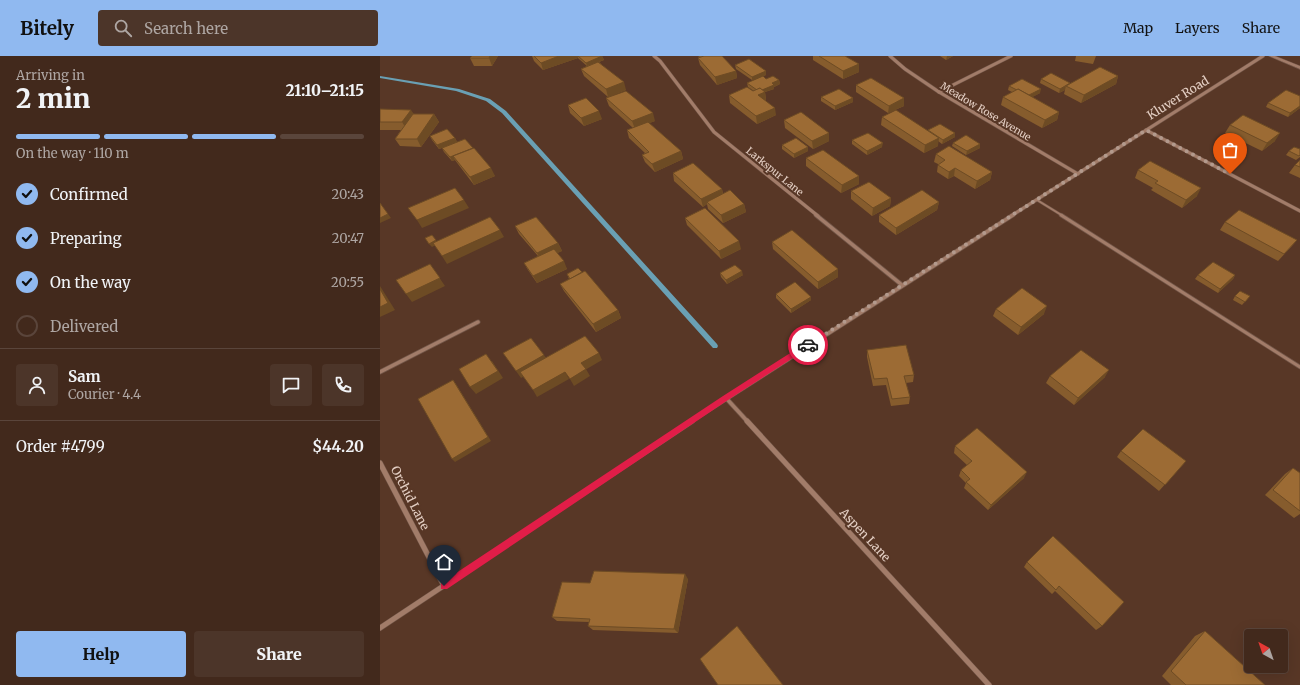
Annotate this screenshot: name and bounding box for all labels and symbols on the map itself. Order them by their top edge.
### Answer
street label: Kluver Road [1144,73,1211,123]
street label: Meadow Rose Avenue [938,79,1033,144]
pin [1213,133,1247,174]
street label: Larkspur Lane [743,144,806,199]
courier [788,325,828,365]
street label: Orchid Lane [388,463,433,532]
street label: Aspen Lane [836,504,894,564]
pin [427,545,461,586]
north arrow [1244,629,1288,673]

